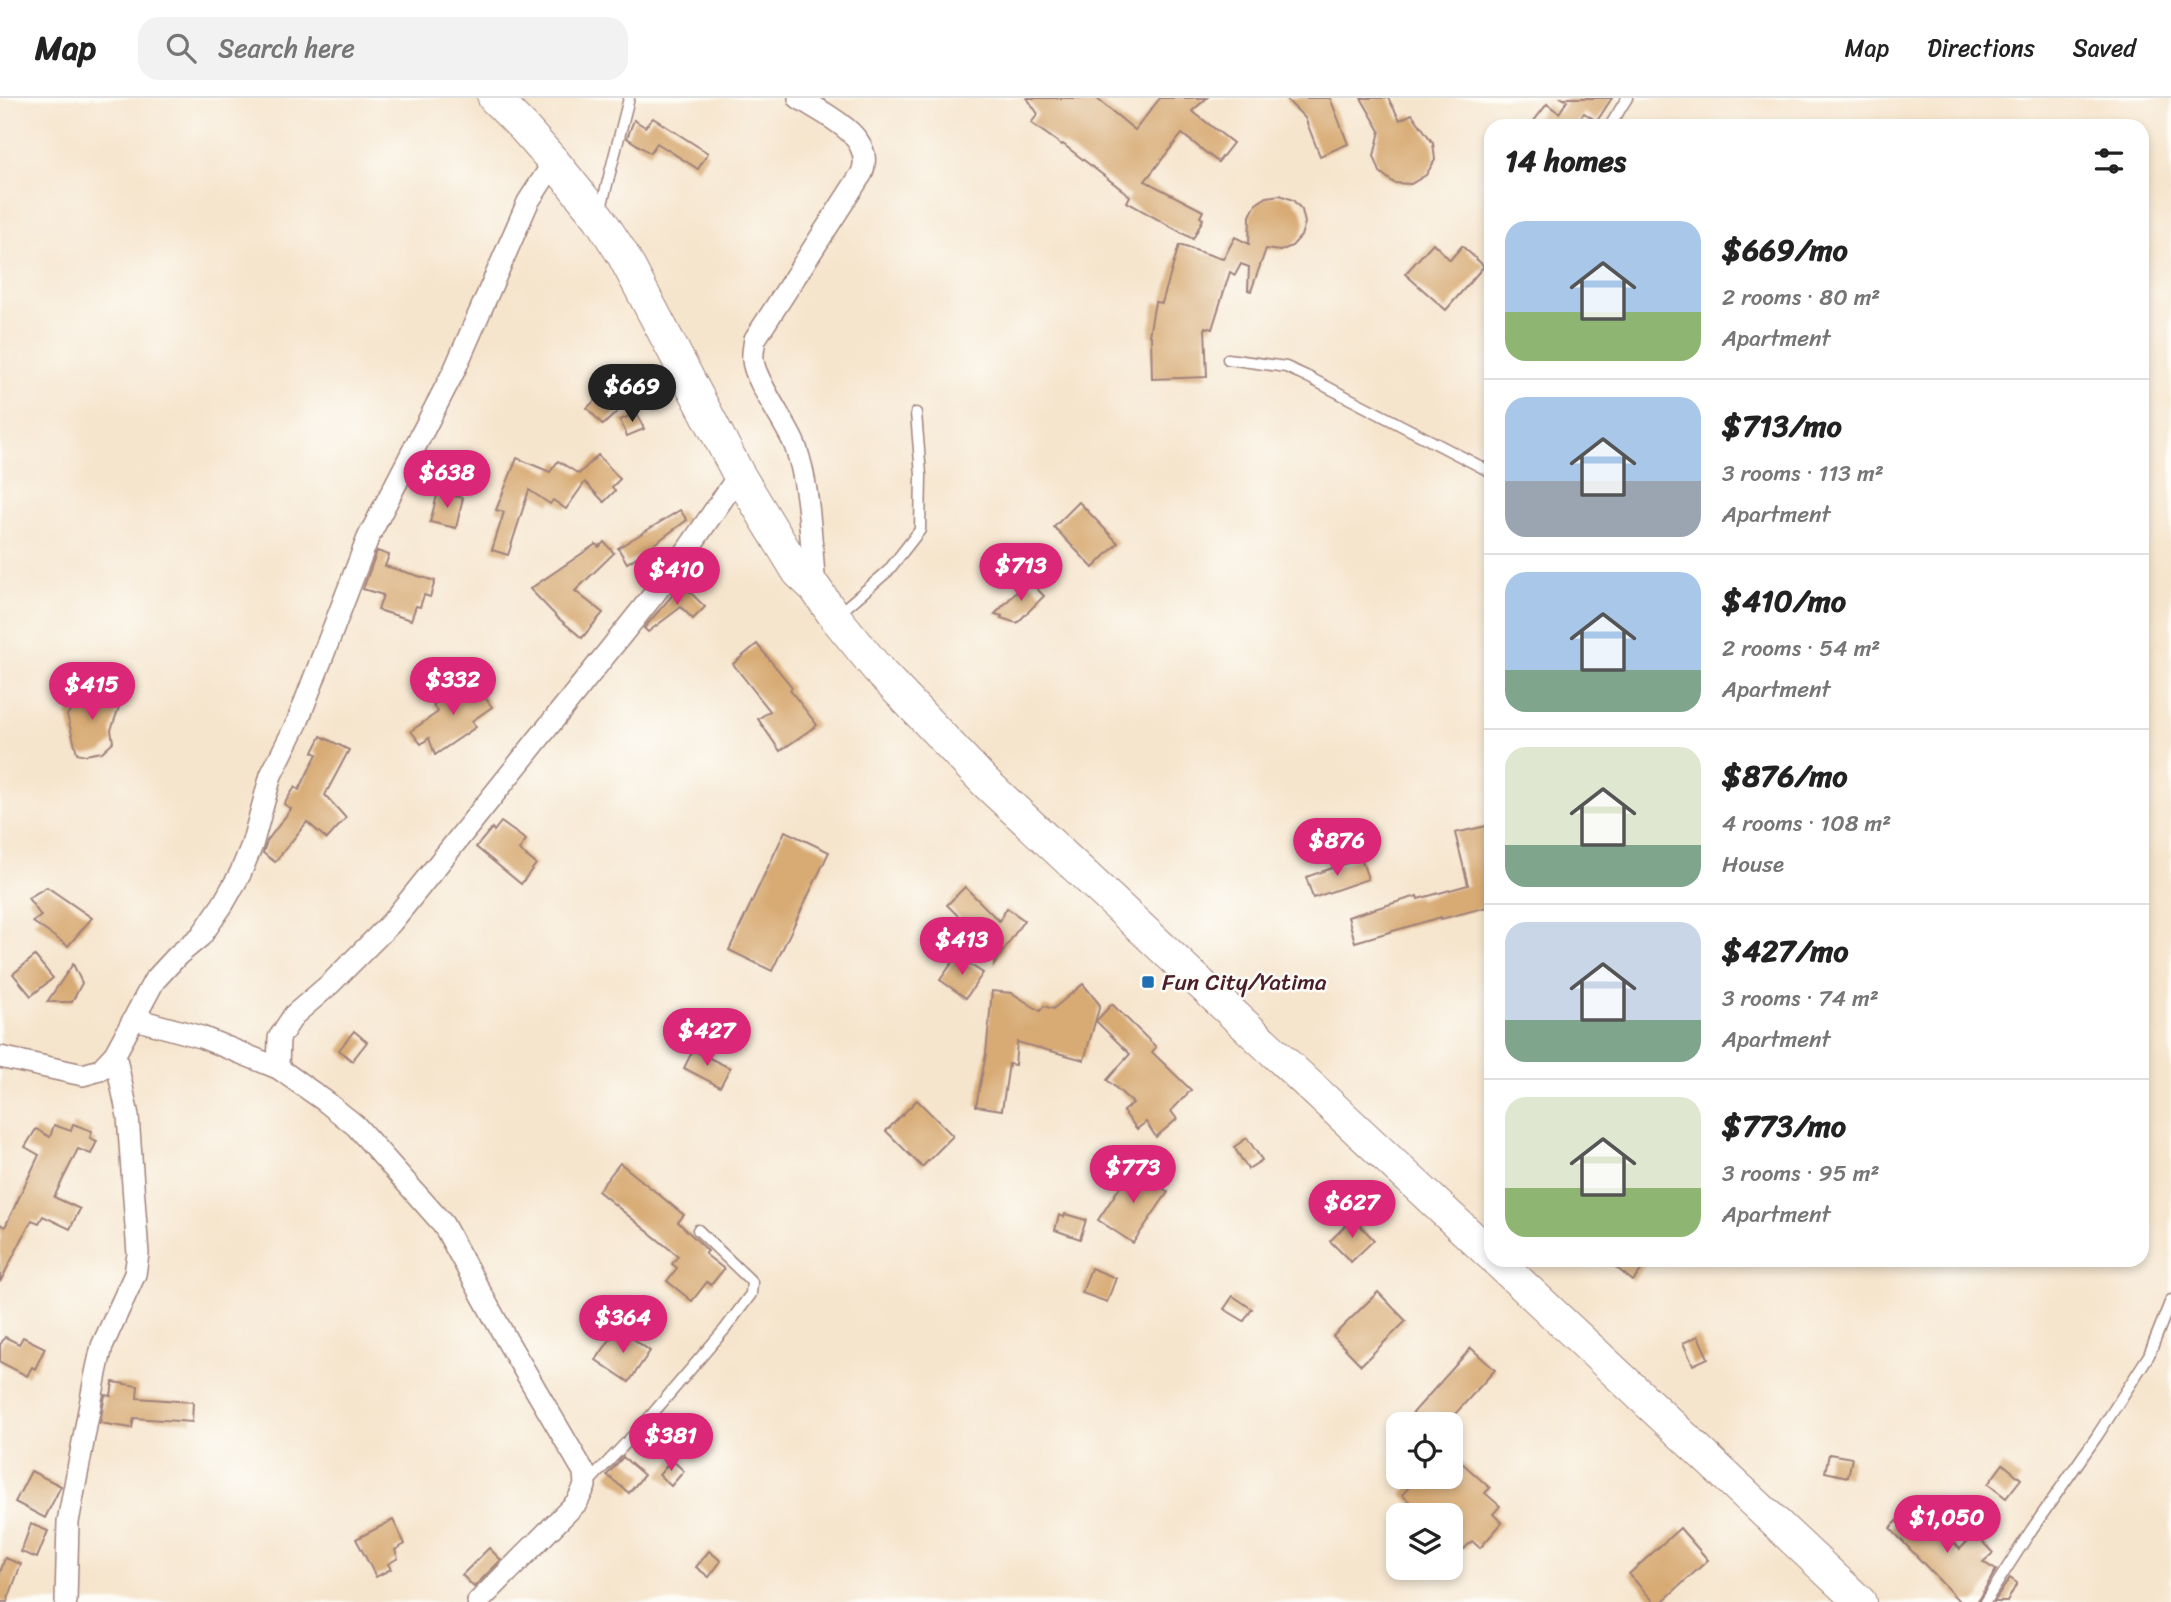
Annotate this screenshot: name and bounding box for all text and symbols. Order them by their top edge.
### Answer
search box [138,17,628,80]
text: Map [35,19,96,77]
text: Search here [218,25,355,71]
text: Map [1845,27,1889,69]
text: Directions [1927,27,2035,69]
text: Saved [2073,27,2136,69]
icon: search [162,29,200,67]
text: 14 homes [1505,134,1626,188]
icon: filters [2090,142,2128,180]
text: $669/mo [1722,223,1848,277]
icon: home [1561,249,1645,333]
text: 2 rooms · 80 m² [1722,277,1880,318]
text: Apartment [1722,318,1831,359]
pin: $669 [591,364,673,424]
text: $669 [604,366,660,407]
text: $713/mo [1722,399,1842,453]
icon: home [1561,425,1645,509]
pin: $638 [406,450,488,510]
text: $638 [419,452,475,493]
text: 3 rooms · 113 m² [1722,453,1884,494]
text: Apartment [1722,494,1831,535]
pin: $713 [980,544,1062,603]
text: $713 [995,545,1047,586]
pin: $410 [636,547,718,607]
text: $410 [650,549,704,590]
text: $410/mo [1722,574,1846,628]
icon: home [1561,600,1645,684]
text: 2 rooms · 54 m² [1722,628,1880,669]
pin: $332 [412,658,494,717]
text: $332 [426,659,480,700]
pin: $415 [51,662,133,722]
text: $415 [65,664,119,705]
text: Apartment [1722,669,1831,710]
text: $876/mo [1722,749,1848,803]
icon: home [1561,775,1645,859]
text: 4 rooms · 108 m² [1722,803,1891,844]
pin: $876 [1296,818,1378,878]
text: $876 [1309,820,1365,861]
text: House [1722,844,1784,885]
pin: $413 [921,918,1003,977]
text: $413 [936,919,988,960]
text: $427/mo [1722,924,1849,978]
icon: home [1561,950,1645,1034]
place label: Fun City/Yatima [1162,962,1327,1003]
marker: Fun City/Yatima [1140,974,1156,990]
text: 3 rooms · 74 m² [1722,978,1879,1019]
pin: $427 [666,1009,748,1068]
text: $427 [679,1010,735,1051]
text: Apartment [1722,1019,1831,1060]
text: $773/mo [1722,1099,1846,1153]
icon: home [1561,1125,1645,1209]
pin: $773 [1092,1146,1174,1205]
text: $773 [1106,1147,1160,1188]
text: 3 rooms · 95 m² [1722,1153,1879,1194]
pin: $627 [1311,1180,1393,1240]
text: $627 [1325,1182,1379,1223]
text: Apartment [1722,1194,1831,1235]
pin: $364 [582,1296,664,1355]
text: $364 [595,1297,651,1338]
map controls [1386,1412,1463,1580]
button: locate [1386,1412,1463,1489]
pin: $381 [630,1414,712,1473]
text: $381 [645,1415,697,1456]
pin: $1,050 [1890,1496,2004,1555]
text: $1,050 [1910,1497,1984,1538]
button: layers [1386,1503,1463,1580]

